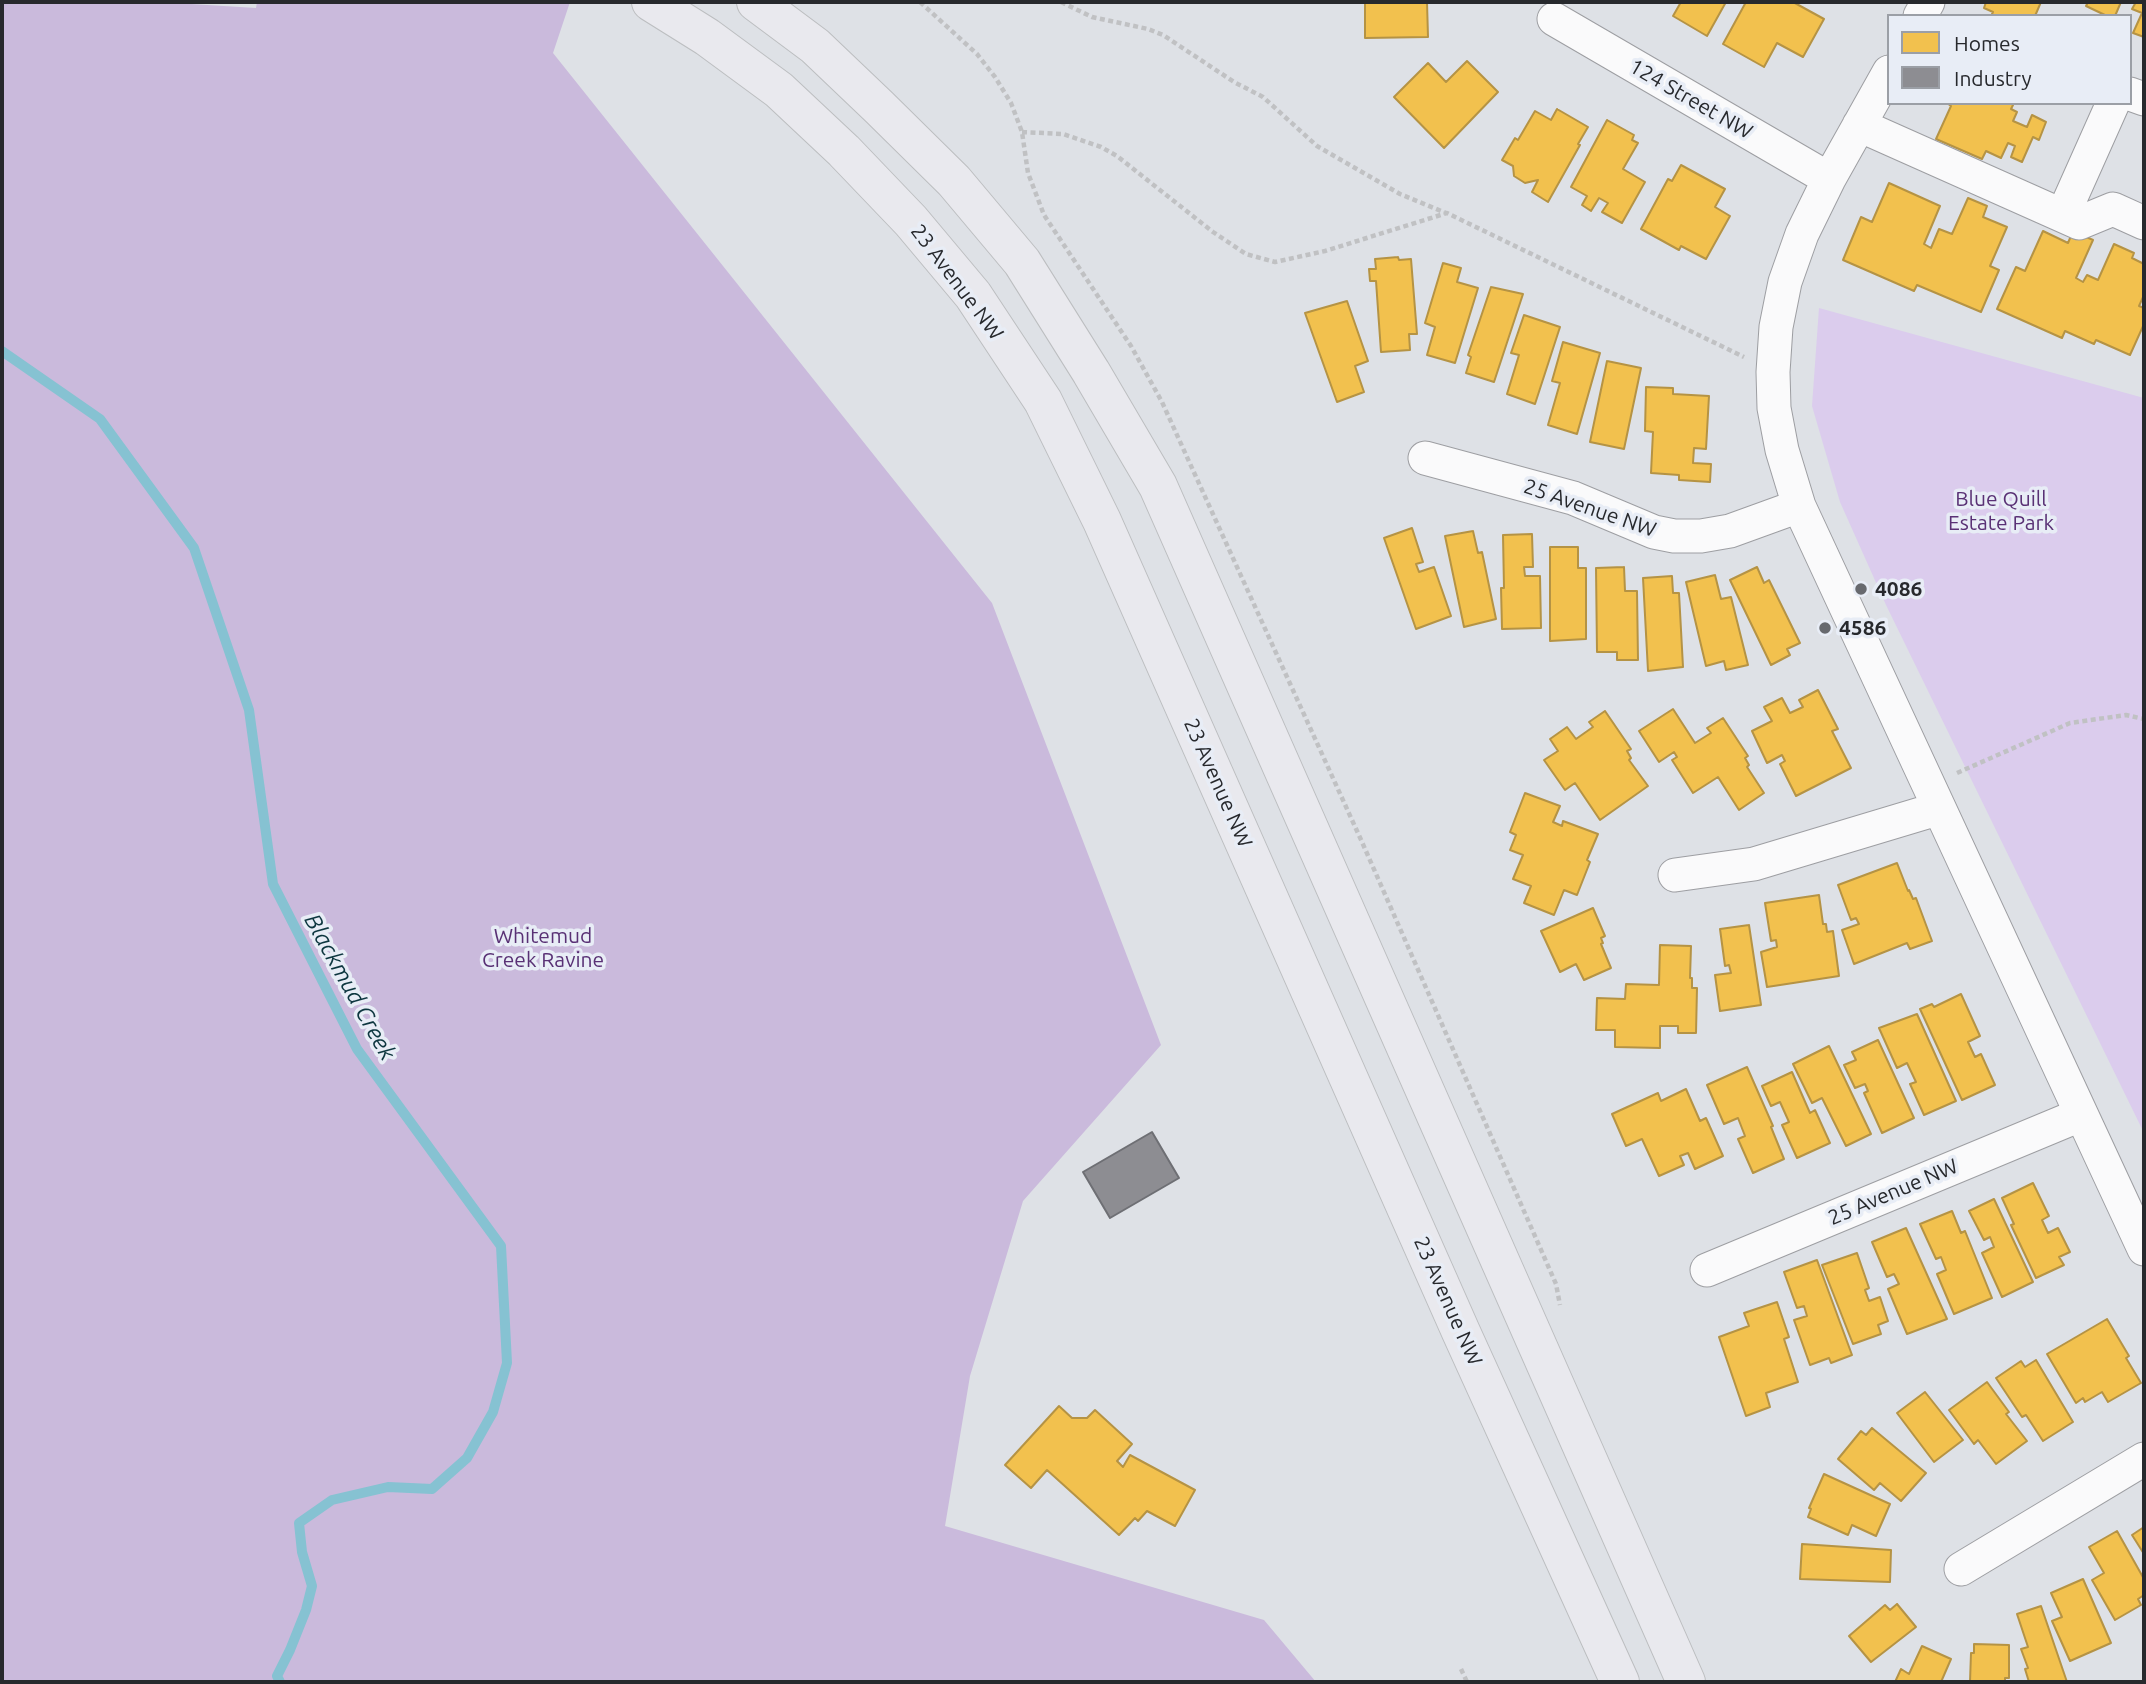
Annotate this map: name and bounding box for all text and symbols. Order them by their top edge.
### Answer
legend [1887,14,2132,105]
text: Homes [1954,31,2020,55]
street label: 124 Street NW [1625,54,1757,144]
text: Industry [1954,66,2032,90]
street label: 23 Avenue NW [905,219,1009,345]
street label: 25 Avenue NW [1520,474,1660,542]
park label: Blue Quill Estate Park [1948,486,2054,536]
place label: 4086 [1875,576,1922,602]
marker: 4086 [1853,581,1869,597]
place label: 4586 [1839,615,1886,641]
marker: 4586 [1817,620,1833,636]
street label: 23 Avenue NW [1178,715,1258,851]
water label: Blackmud Creek [298,909,402,1065]
park label: Whitemud Creek Ravine [482,923,604,973]
street label: 25 Avenue NW [1824,1153,1962,1231]
street label: 23 Avenue NW [1408,1233,1488,1369]

